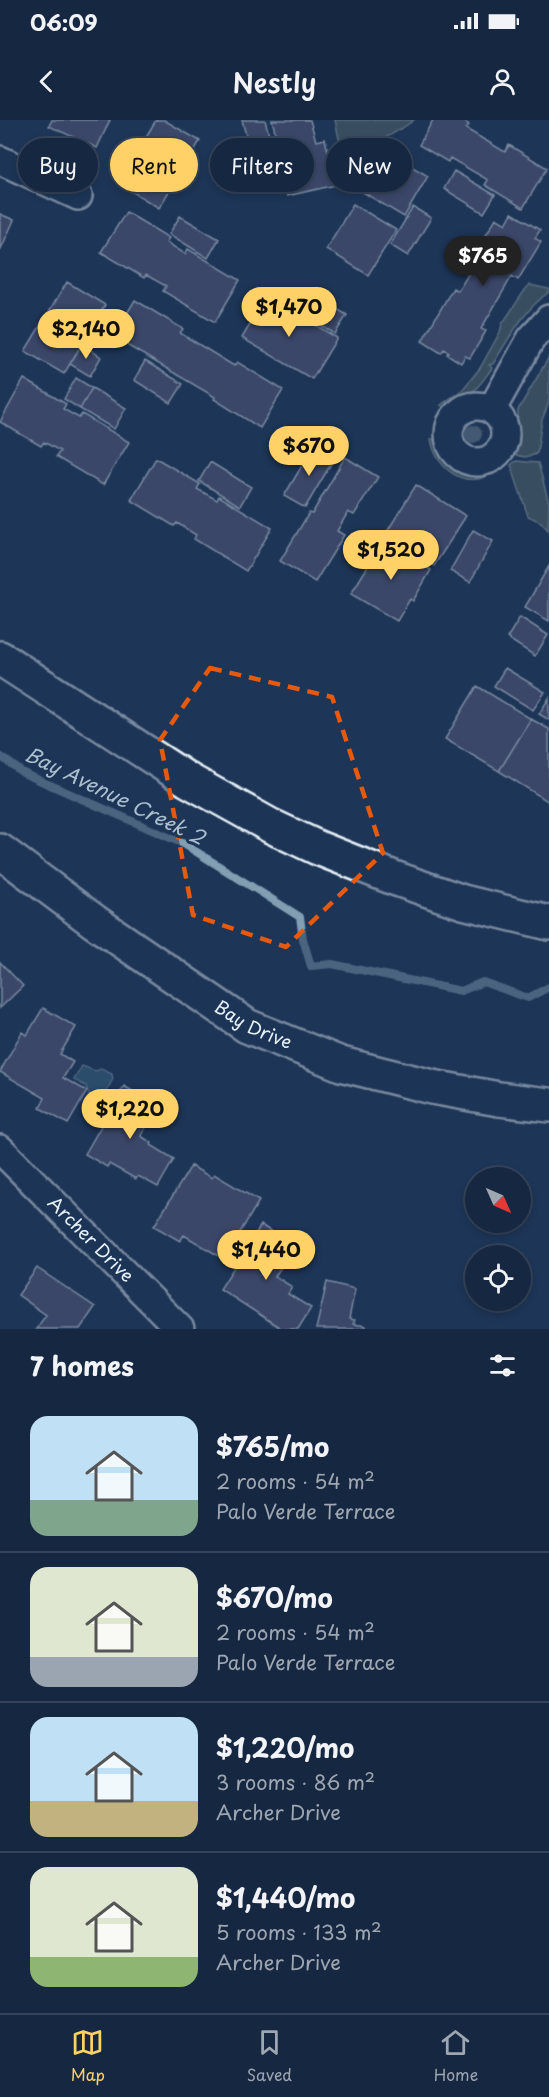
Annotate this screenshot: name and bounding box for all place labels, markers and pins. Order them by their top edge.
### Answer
pin: $765 [447,236,519,287]
pin: $1,470 [240,287,338,338]
pin: $2,140 [37,309,135,360]
pin: $670 [273,426,345,477]
pin: $1,520 [342,530,440,581]
pin: $1,220 [81,1089,179,1140]
pin: $1,440 [217,1230,315,1281]

